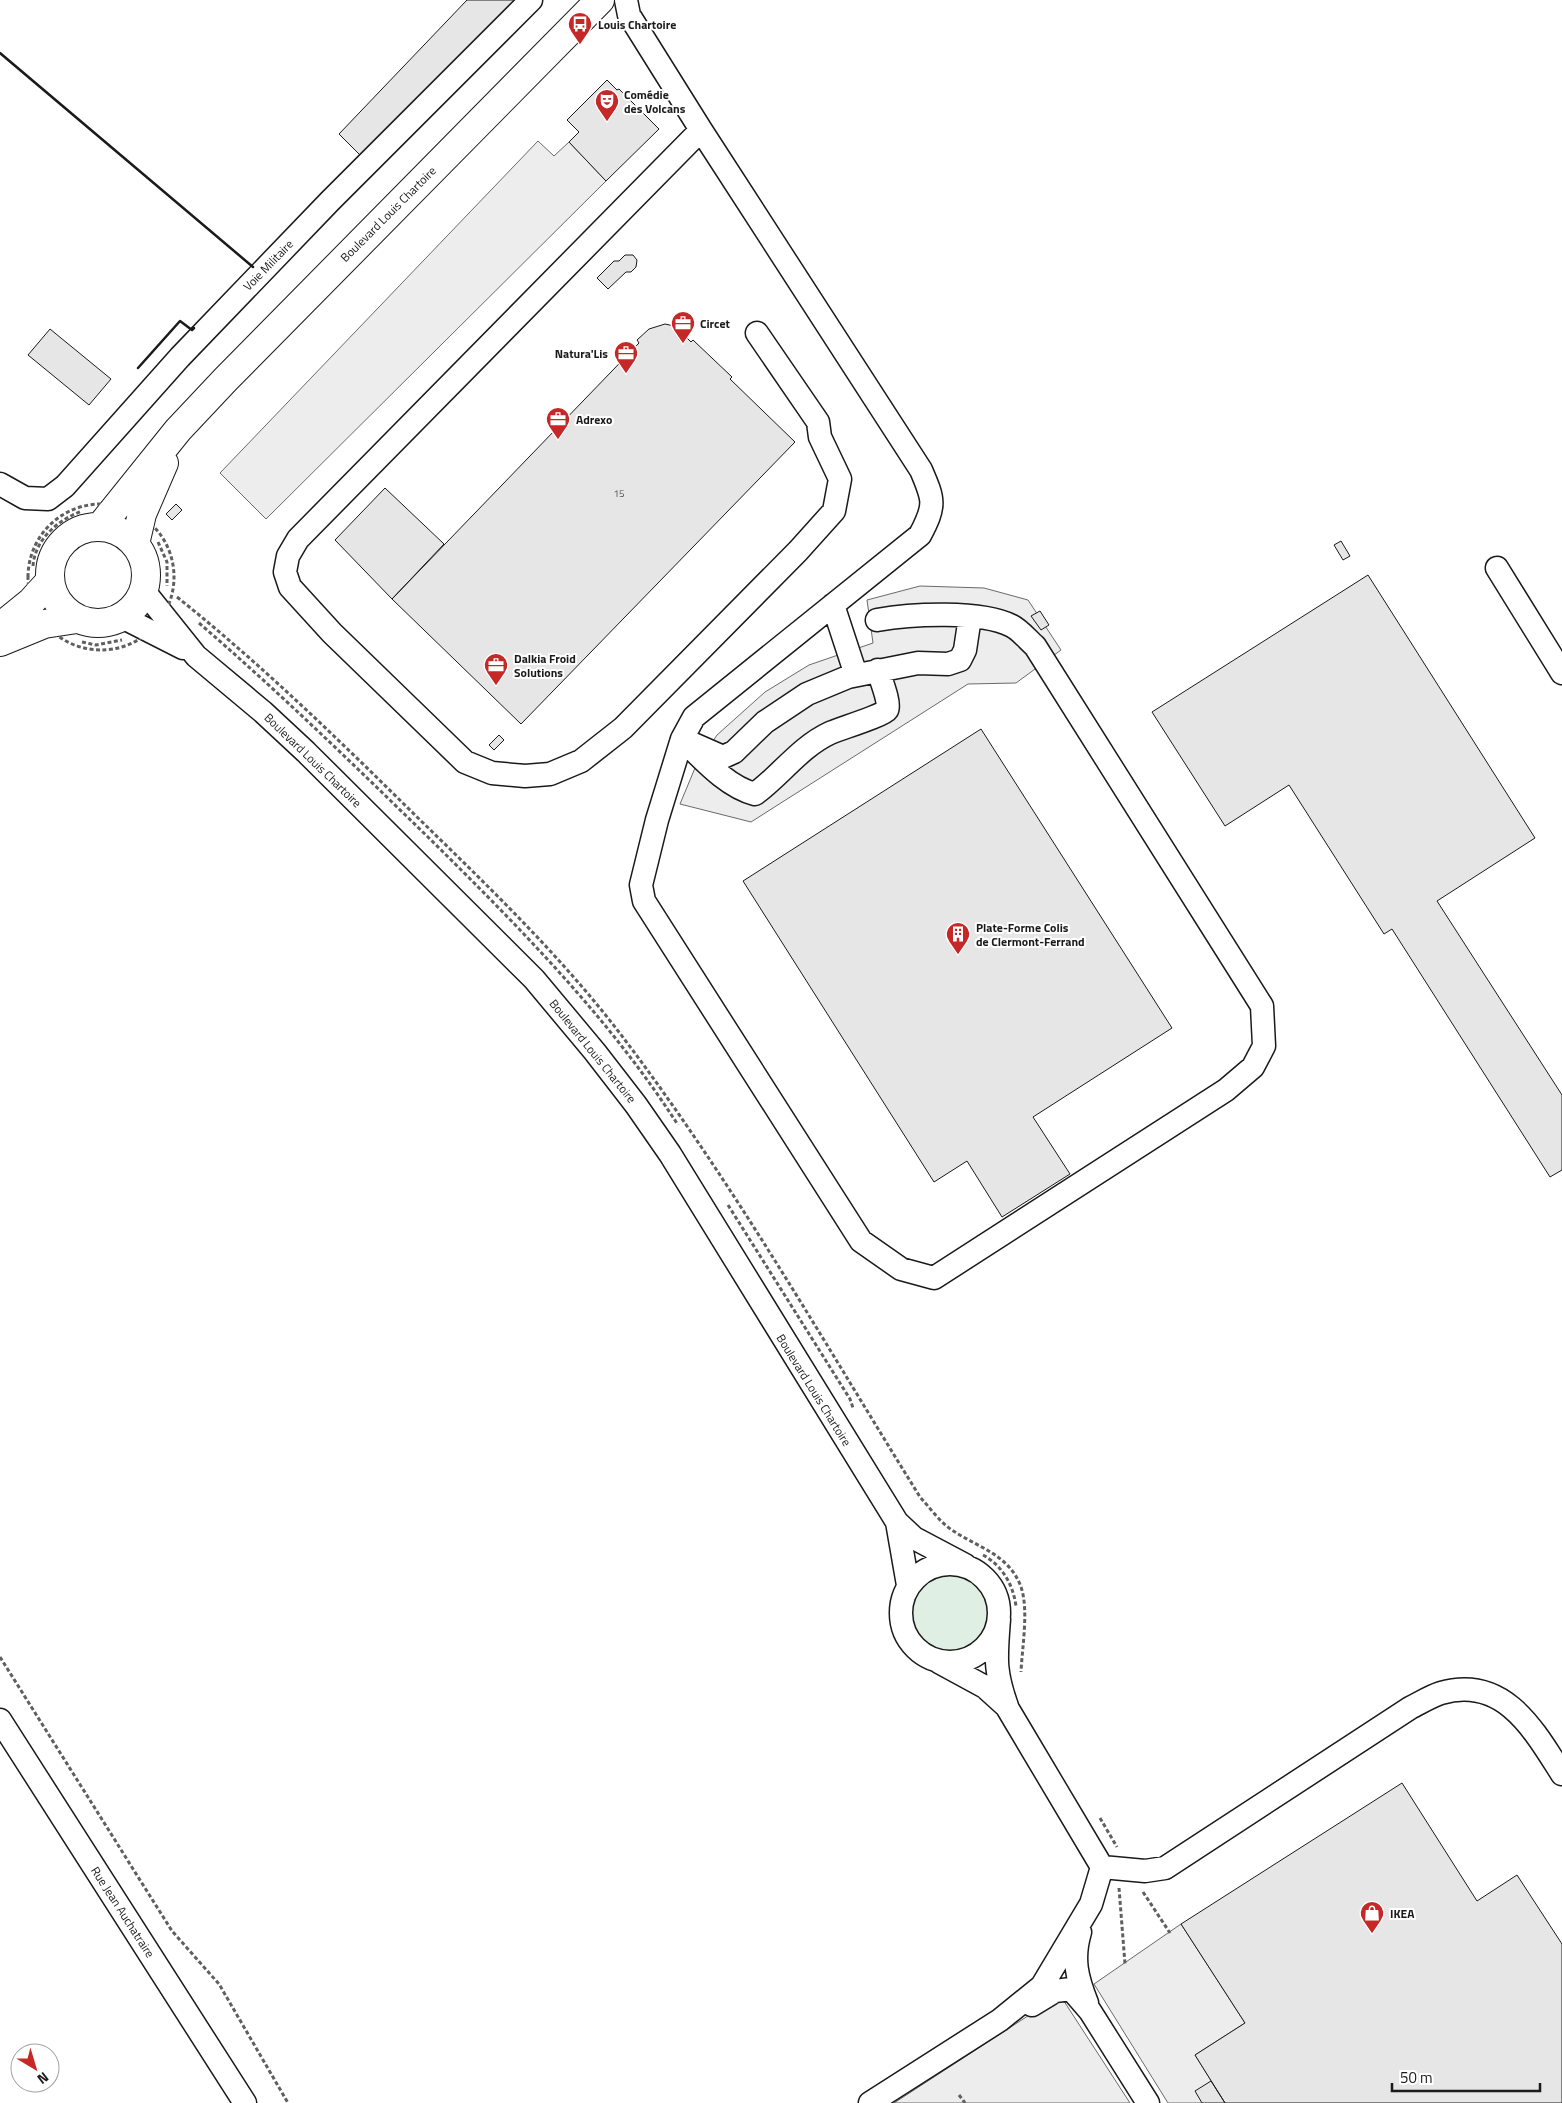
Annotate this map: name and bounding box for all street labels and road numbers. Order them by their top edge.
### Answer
street label: Boulevard Louis Chartoire [336,162,440,266]
street label: Voie Militaire [238,235,298,295]
street label: Boulevard Louis Chartoire [260,708,366,812]
street label: Boulevard Louis Chartoire [545,995,641,1107]
street label: Boulevard Louis Chartoire [772,1330,856,1450]
street label: Rue Jean Auchatraire [86,1863,160,1961]

